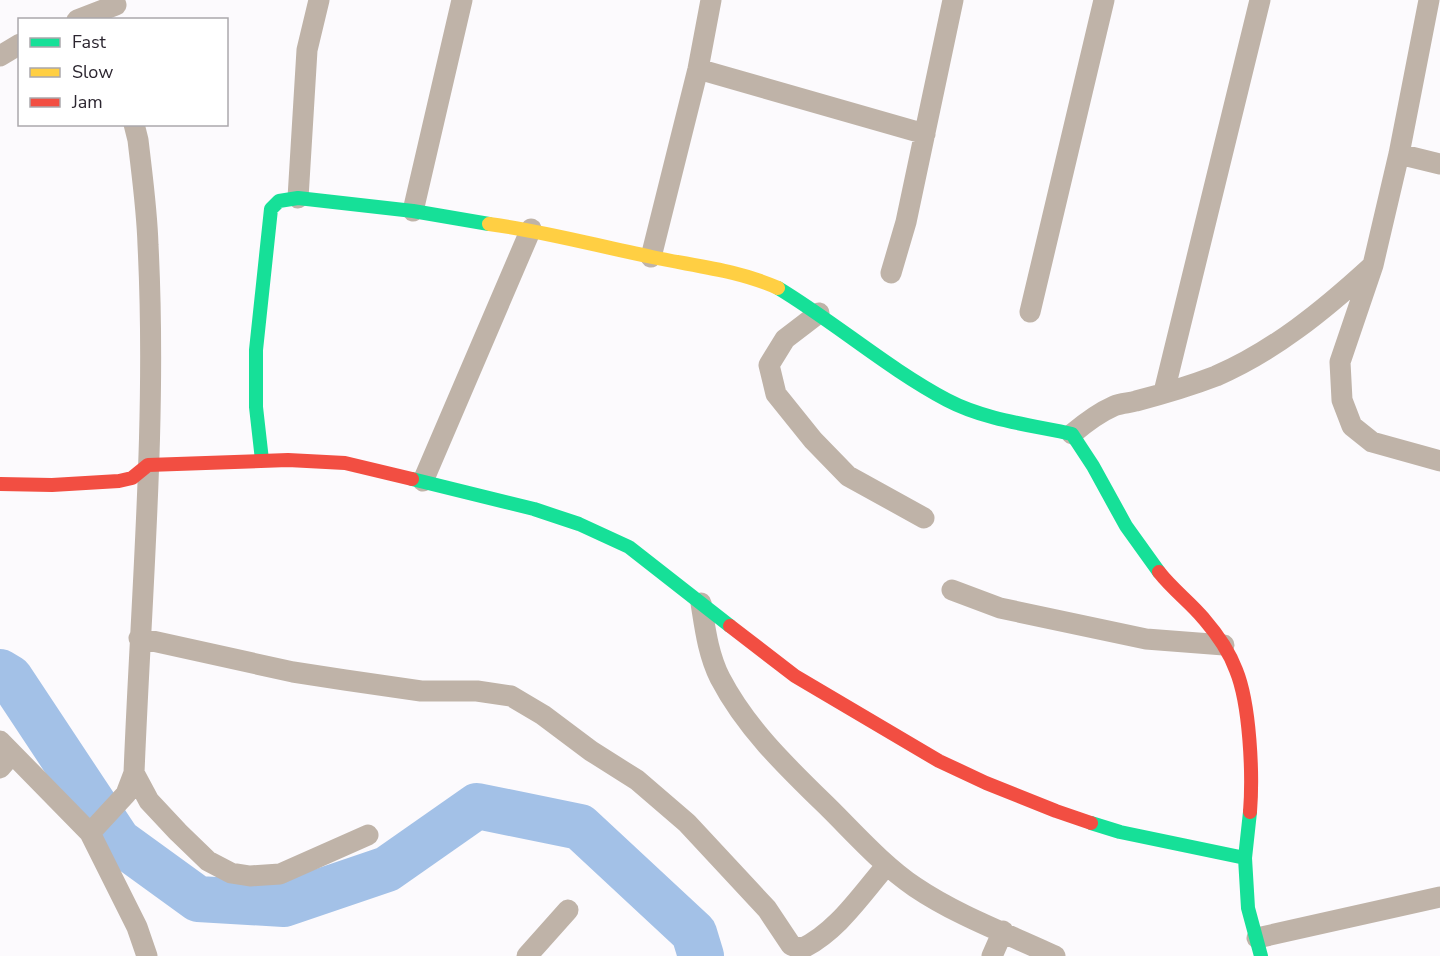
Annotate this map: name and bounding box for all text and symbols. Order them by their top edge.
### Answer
legend [18,18,228,126]
text: Fast [72,30,107,54]
text: Slow [72,60,113,84]
text: Jam [71,90,103,114]

